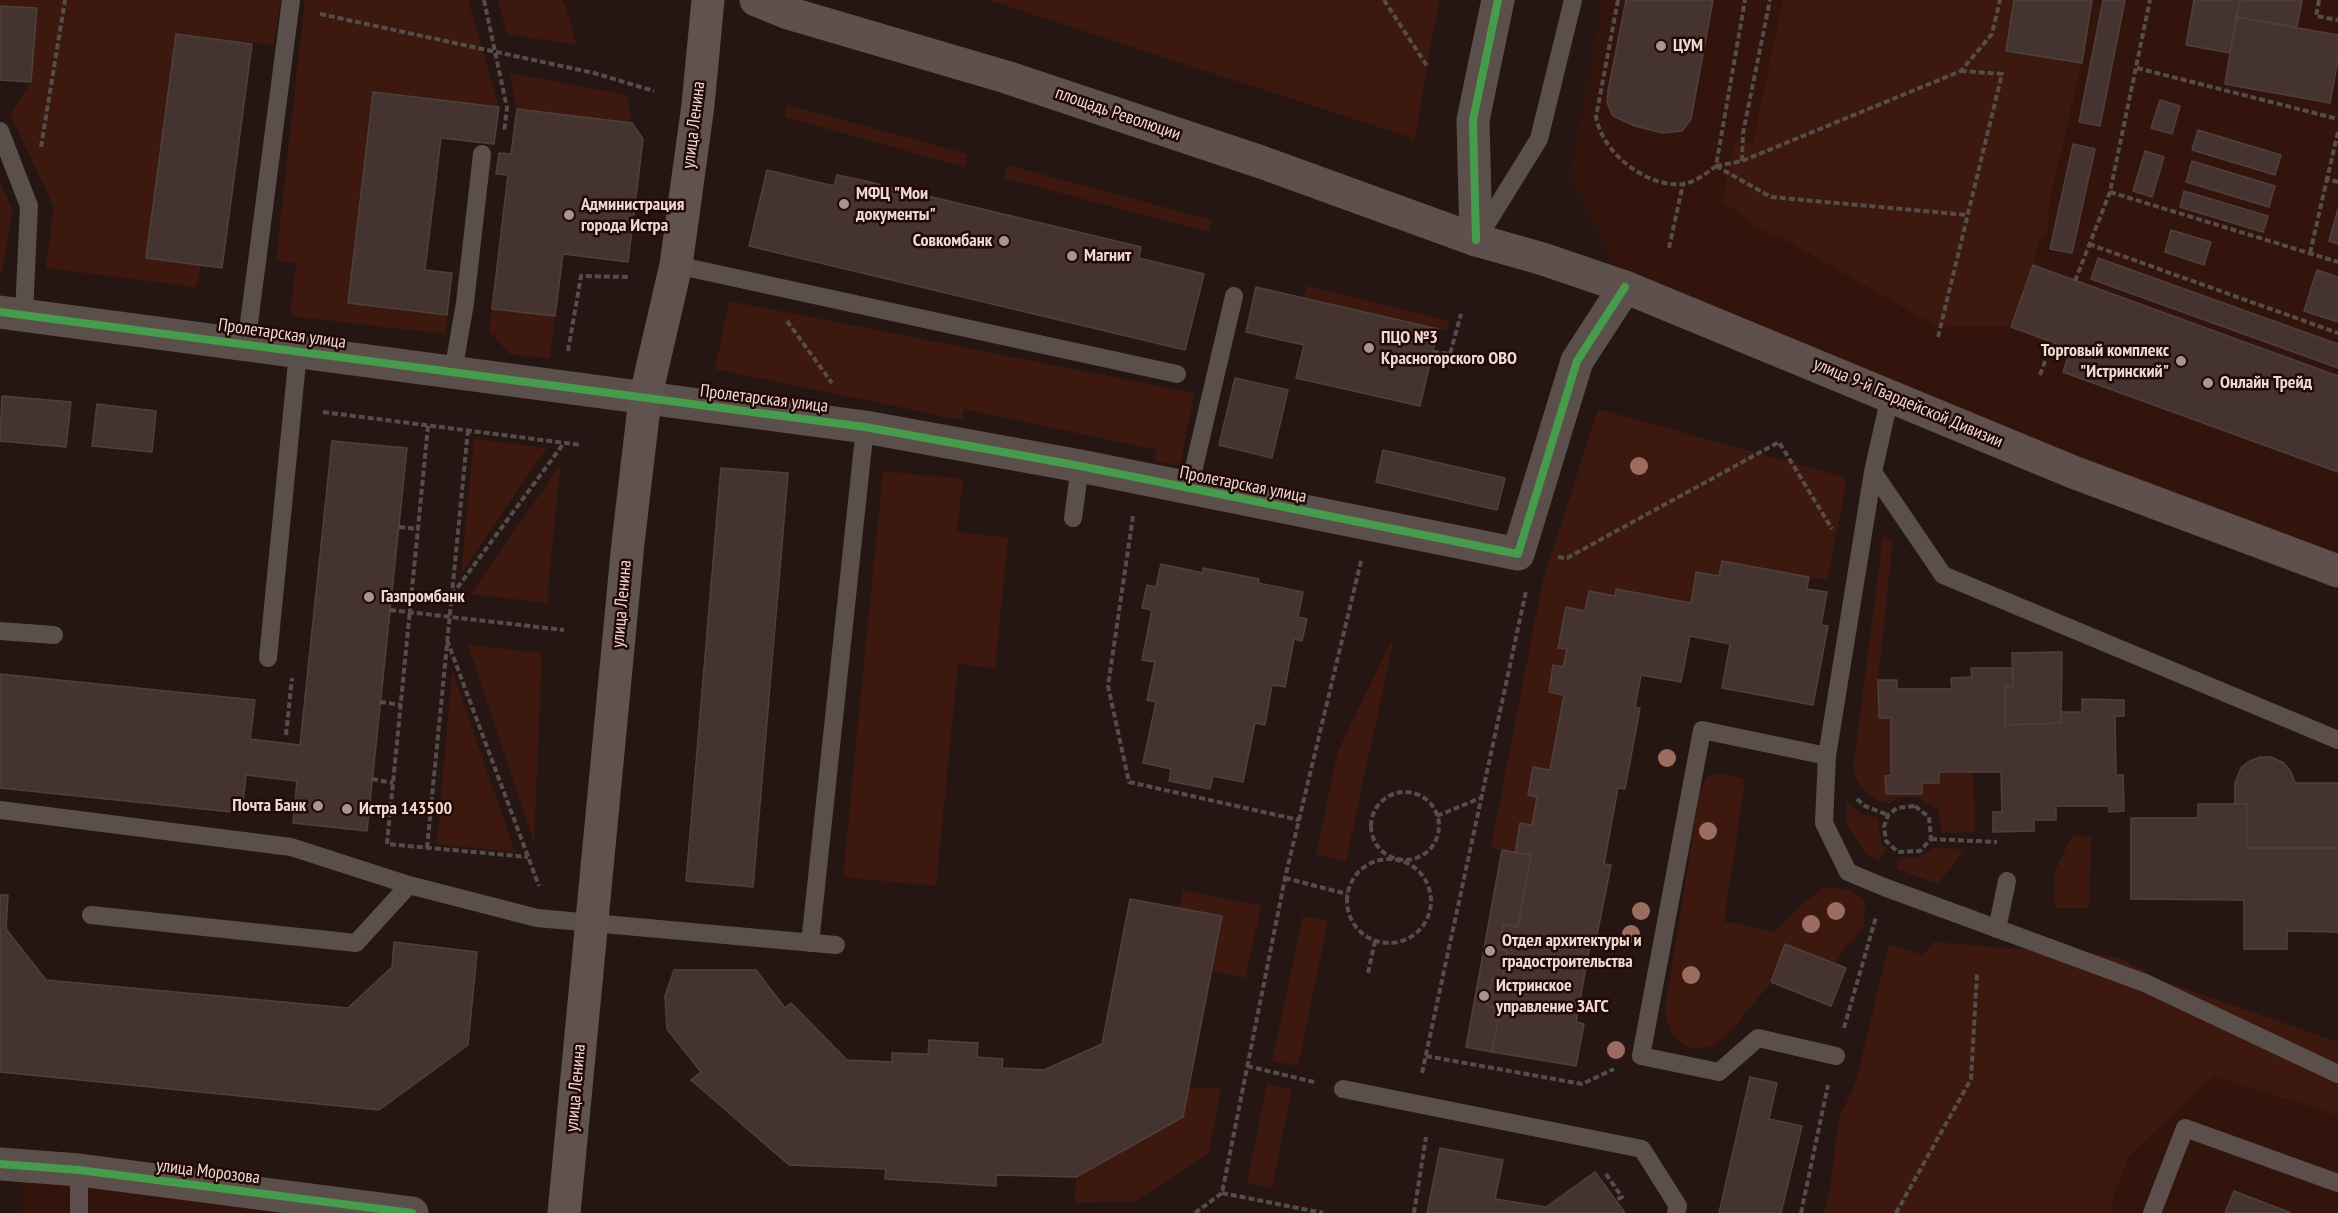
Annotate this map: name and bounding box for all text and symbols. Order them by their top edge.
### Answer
place label: ЦУМ [1673,35,1703,57]
marker: ЦУМ [1654,39,1668,53]
street label: улица Ленина [678,80,710,170]
street label: площадь Революции [1052,82,1184,146]
place label: МФЦ "Мои документы" [856,183,936,226]
place label: Администрация города Истра [581,194,684,236]
marker: МФЦ "Мои документы" [837,197,851,211]
marker: Администрация города Истра [562,208,576,222]
place label: Совкомбанк [913,230,992,252]
marker: Совкомбанк [997,234,1011,248]
place label: Магнит [1084,245,1131,267]
marker: Магнит [1065,249,1079,263]
street label: Пролетарская улица [217,314,347,354]
place label: ПЦО №3 Красногорского ОВО [1381,327,1517,370]
place label: Торговый комплекс "Истринский" [2041,340,2169,382]
marker: ПЦО №3 Красногорского ОВО [1362,341,1376,355]
street label: улица 9-й Гвардейской Дивизии [1810,353,2006,453]
marker: Торговый комплекс "Истринский" [2174,354,2188,368]
place label: Онлайн Трейд [2220,372,2312,394]
marker: Онлайн Трейд [2201,376,2215,390]
street label: Пролетарская улица [699,380,829,418]
street label: Пролетарская улица [1178,462,1308,508]
street label: улица Ленина [607,559,637,649]
place label: Газпромбанк [381,586,465,608]
marker: Газпромбанк [362,590,376,604]
place label: Почта Банк [232,795,306,817]
place label: Истра 143500 [359,798,452,820]
marker: Почта Банк [311,799,325,813]
marker: Истра 143500 [340,802,354,816]
place label: Отдел архитектуры и градостроительства [1502,930,1642,972]
marker: Отдел архитектуры и градостроительства [1483,944,1497,958]
place label: Истринское управление ЗАГС [1496,975,1609,1018]
marker: Истринское управление ЗАГС [1477,989,1491,1003]
street label: улица Ленина [561,1043,591,1133]
street label: улица Морозова [155,1155,261,1189]

